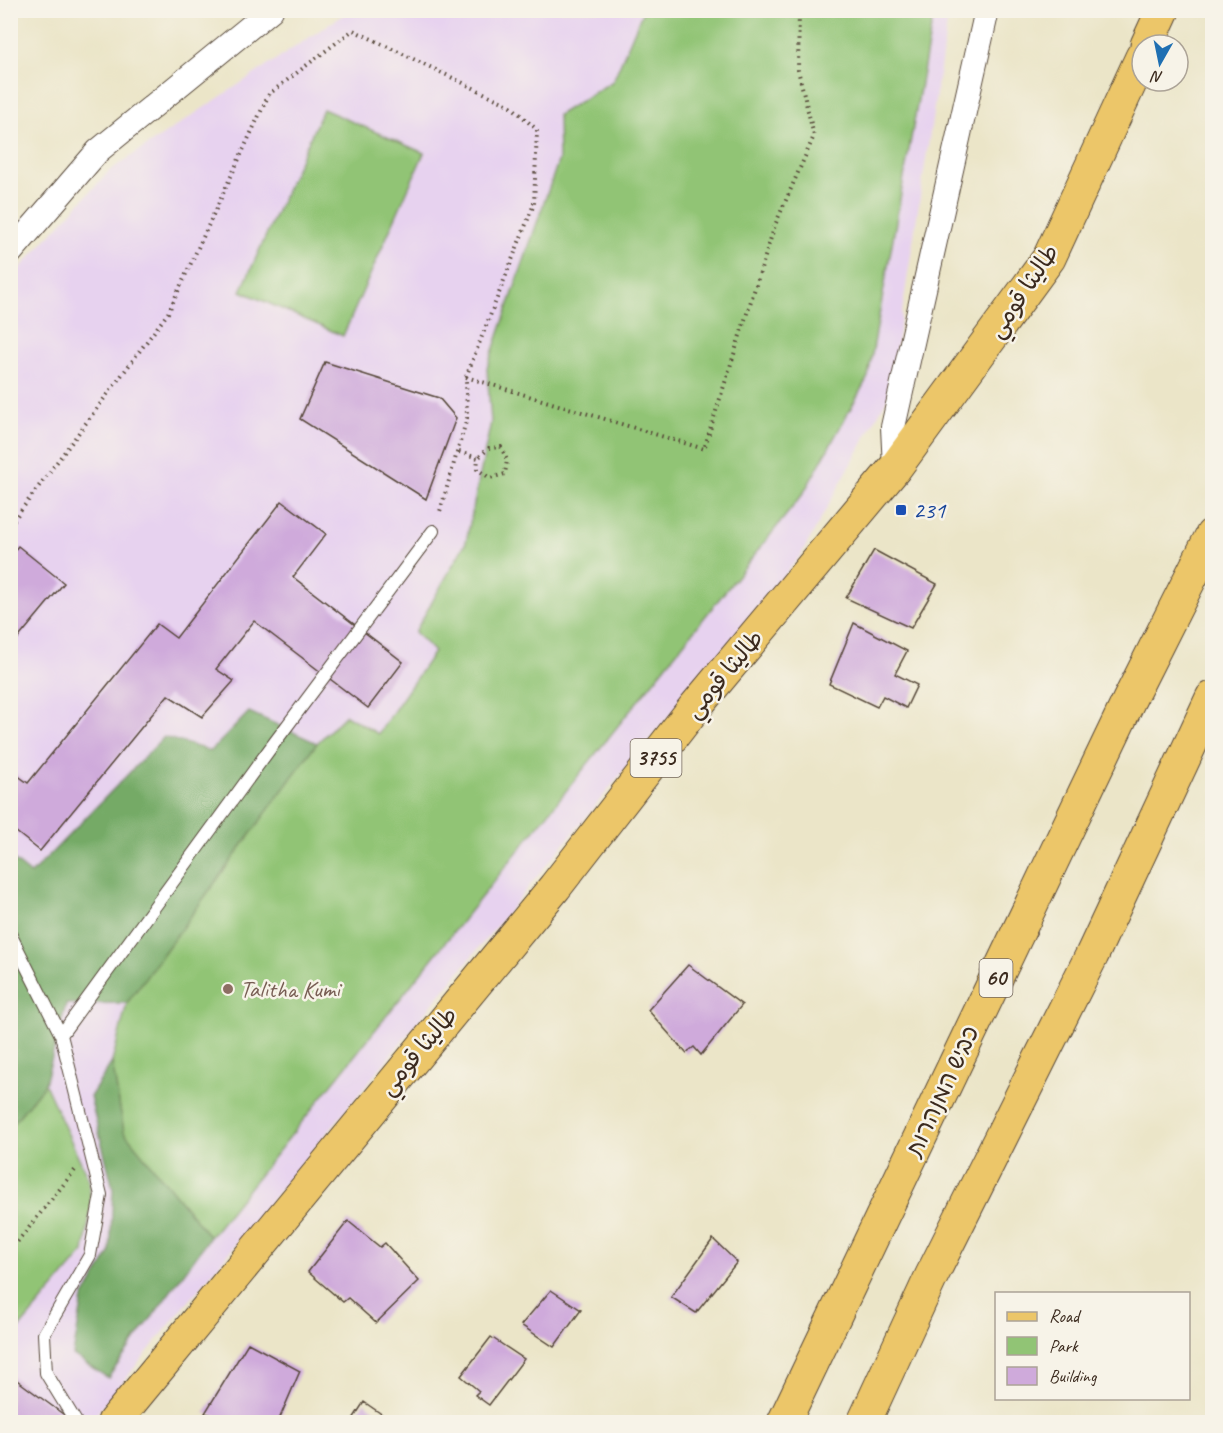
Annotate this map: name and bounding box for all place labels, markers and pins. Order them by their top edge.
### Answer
place label: 231 [913,495,947,525]
marker: 231 [894,503,908,517]
place label: Talitha Kumi [240,974,342,1004]
marker: Talitha Kumi [221,982,235,996]

